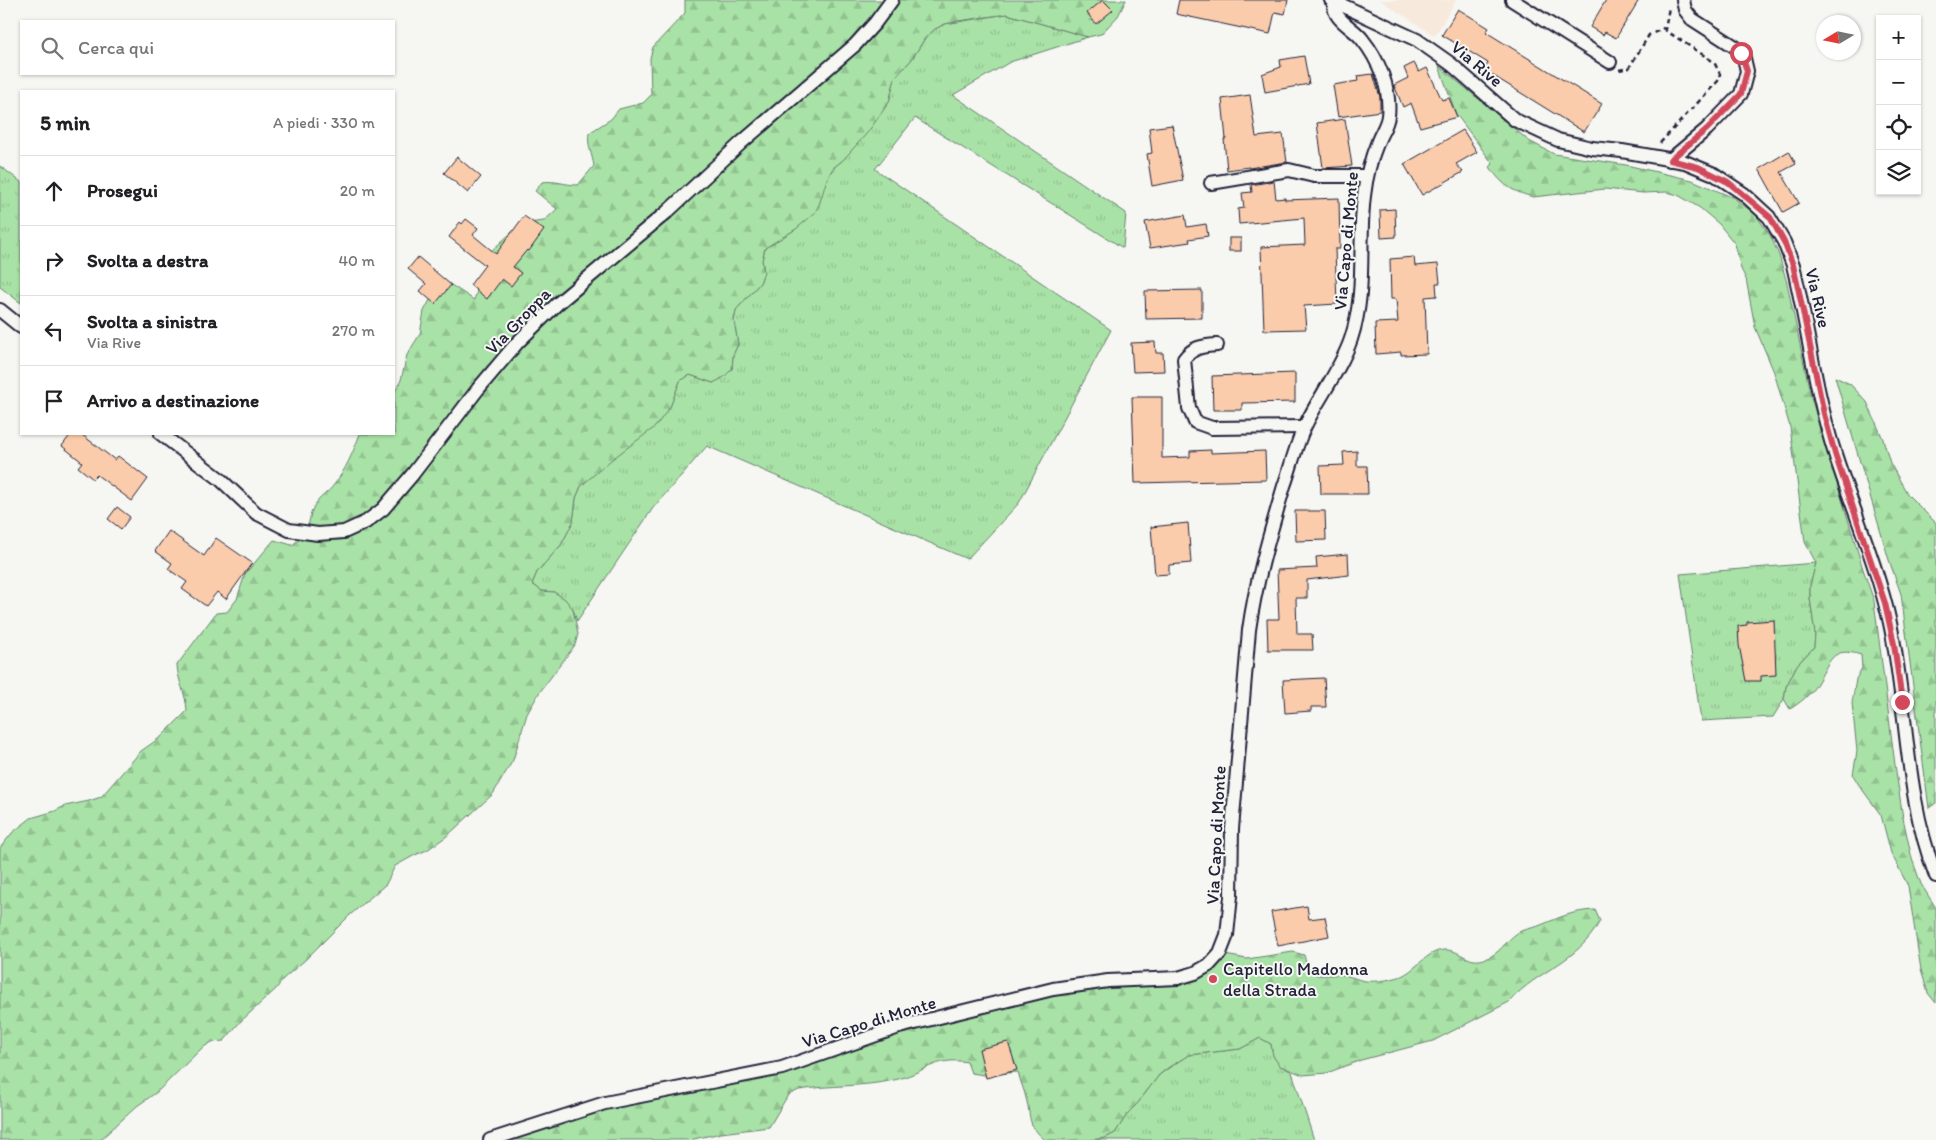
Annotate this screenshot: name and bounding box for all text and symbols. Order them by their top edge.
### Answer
north arrow [1816,15,1861,60]
map controls [1876,15,1921,195]
button: + [1876,15,1921,60]
search box [20,20,395,75]
icon: search [38,34,66,62]
text: Cerca qui [78,36,154,59]
street label: Via Rive [1447,36,1507,92]
route start [1730,42,1753,65]
button: − [1876,60,1921,105]
button: locate [1876,105,1921,150]
text: 5 min [40,110,90,135]
text: A piedi · 330 m [273,113,375,132]
button: layers [1876,150,1921,195]
street label: Via Capo di Monte [1329,171,1363,311]
icon: ahead [40,177,68,205]
text: Prosegui [87,179,158,202]
text: 20 m [340,181,375,200]
icon: right [40,247,68,275]
text: Svolta a destra [87,249,208,272]
text: 40 m [338,251,375,270]
street label: Via Rive [1800,266,1836,330]
street label: Via Groppa [481,282,556,359]
text: Svolta a sinistra [87,310,217,333]
icon: left [40,317,68,345]
text: 270 m [332,321,375,340]
text: Via Rive [87,333,141,352]
icon: arrive [40,387,68,415]
text: Arrivo a destinazione [87,389,259,412]
route end [1891,691,1914,714]
street label: Via Capo di Monte [1201,765,1231,905]
place label: Capitello Madonna della Strada [1223,958,1369,1001]
marker: Capitello Madonna della Strada [1207,973,1219,985]
street label: Via Capo di Monte [799,991,939,1053]

